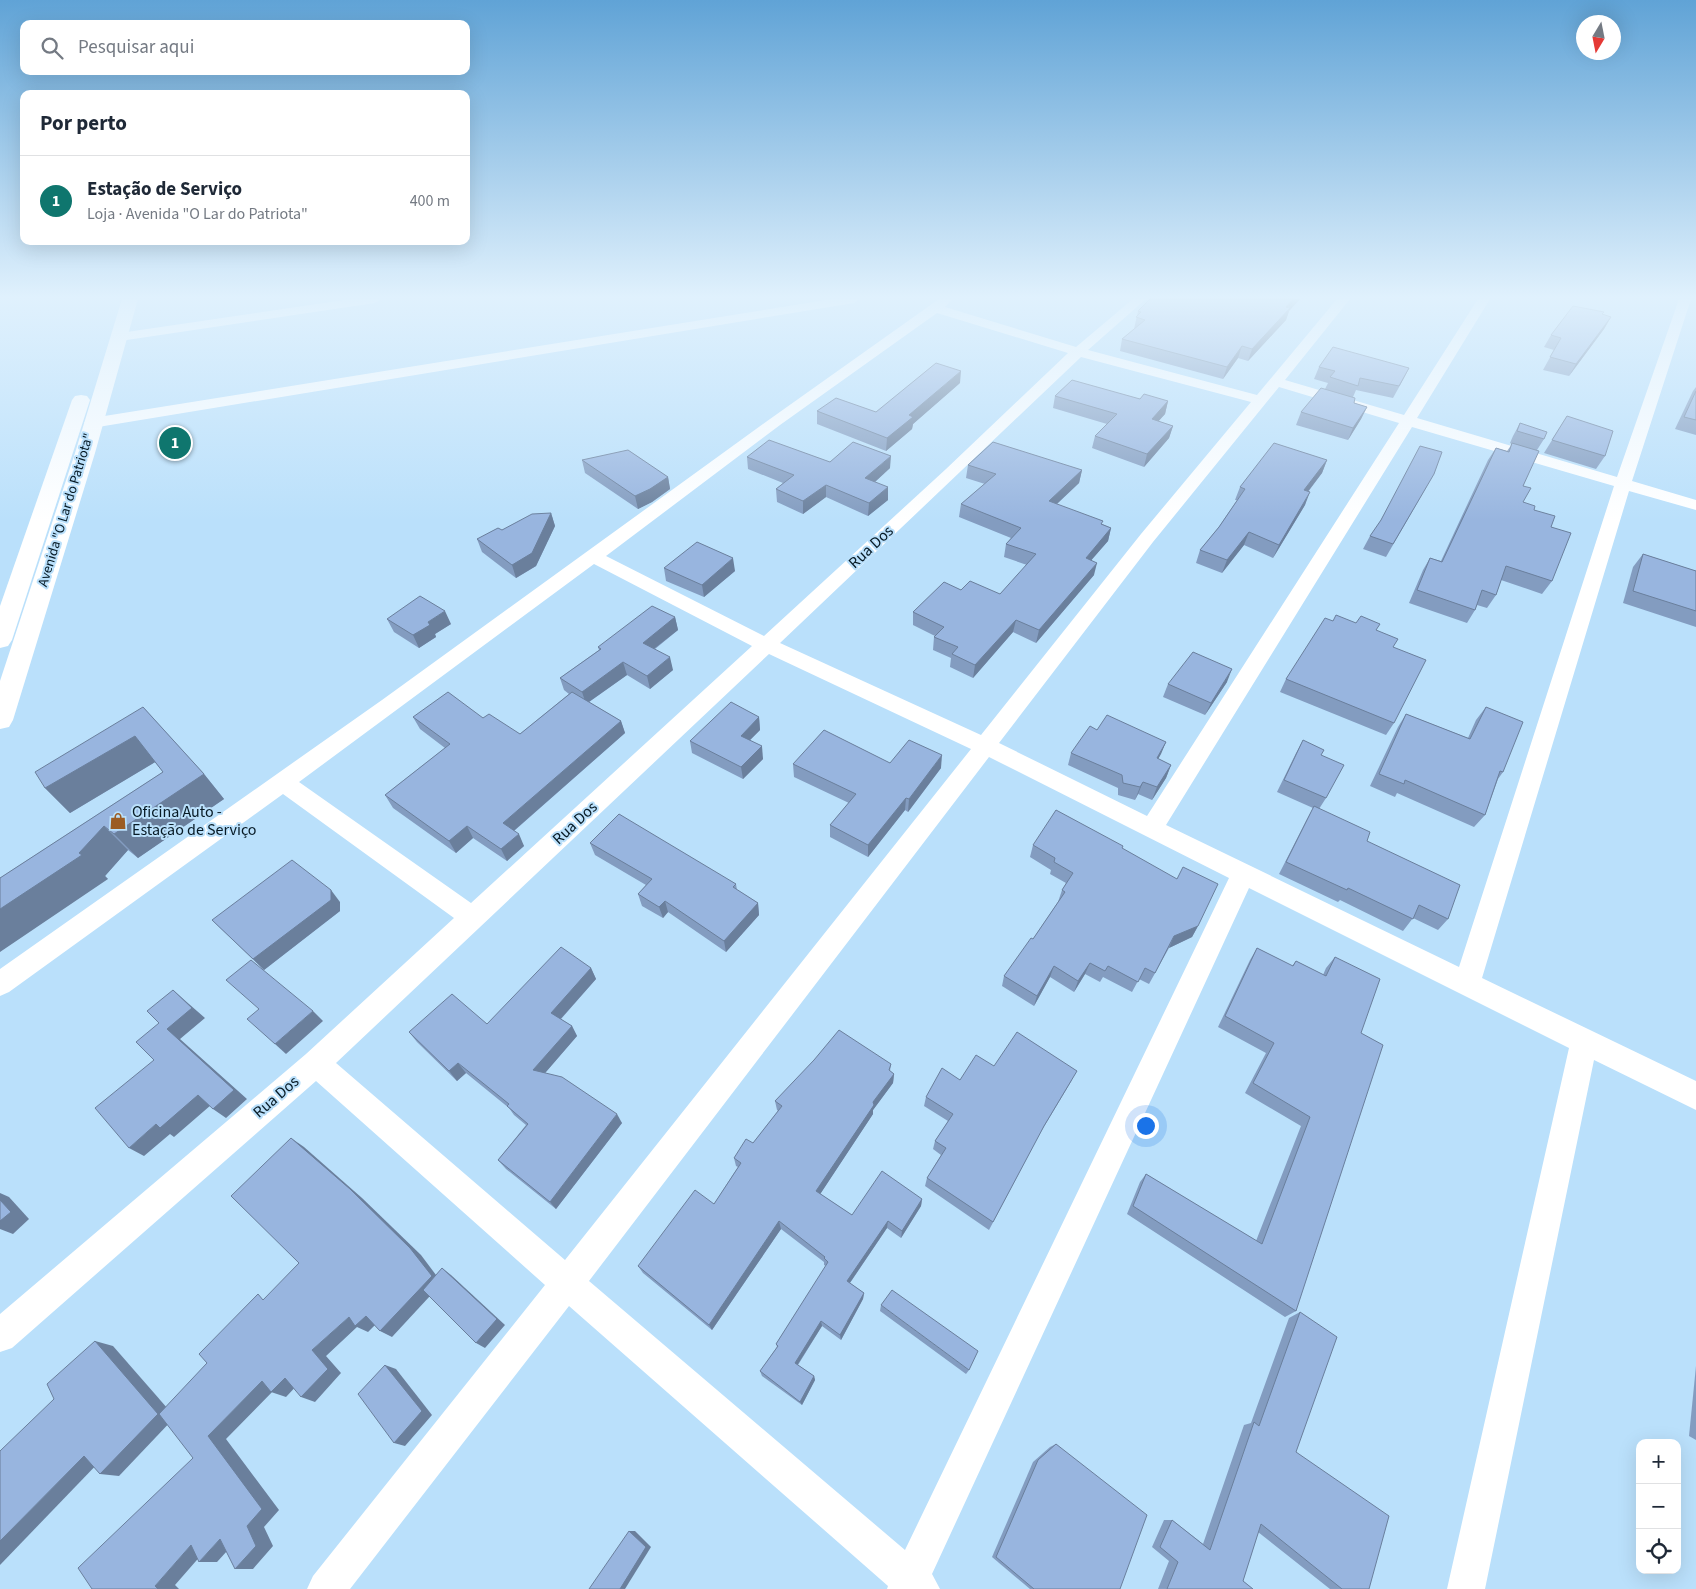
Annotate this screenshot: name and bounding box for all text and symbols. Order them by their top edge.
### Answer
north arrow [1576,15,1621,60]
search box [20,20,470,75]
icon: search [38,34,66,62]
text: Pesquisar aqui [78,34,194,61]
text: Por perto [40,108,127,138]
text: Estação de Serviço [87,176,242,203]
text: 1 [52,190,60,212]
text: 400 m [410,190,450,212]
text: Loja · Avenida "O Lar do Patriota" [87,203,308,225]
pin: 1 [159,424,191,462]
street label: Avenida "O Lar do Patriota" [33,431,99,589]
street label: Rua Dos [844,520,899,574]
street label: Rua Dos [548,796,603,850]
place label: Oficina Auto - Estação de Serviço [132,801,257,841]
shop icon: Oficina Auto - Estação de Serviço [108,811,128,831]
street label: Rua Dos [248,1071,304,1123]
your location [1133,1113,1159,1139]
map controls [1636,1439,1681,1574]
button: + [1636,1439,1681,1484]
button: − [1636,1484,1681,1529]
button: locate [1636,1529,1681,1574]

